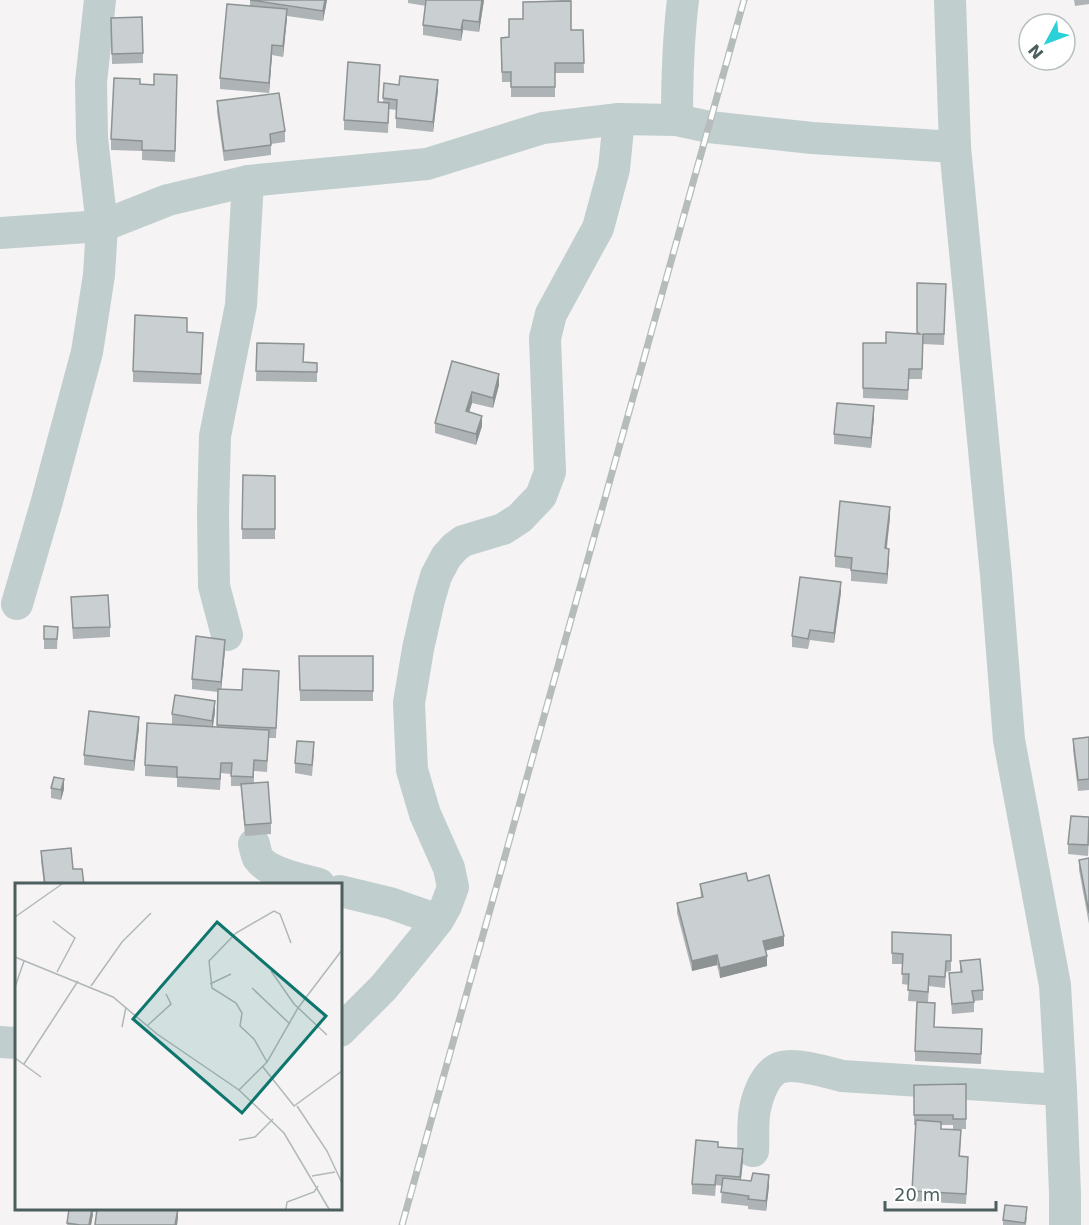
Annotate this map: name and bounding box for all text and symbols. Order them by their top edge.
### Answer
north arrow [1017,12,1077,72]
text: N [1024,40,1048,63]
inset map [15,883,342,1210]
scale bar [885,1174,996,1212]
text: 20 m [894,1184,940,1205]

